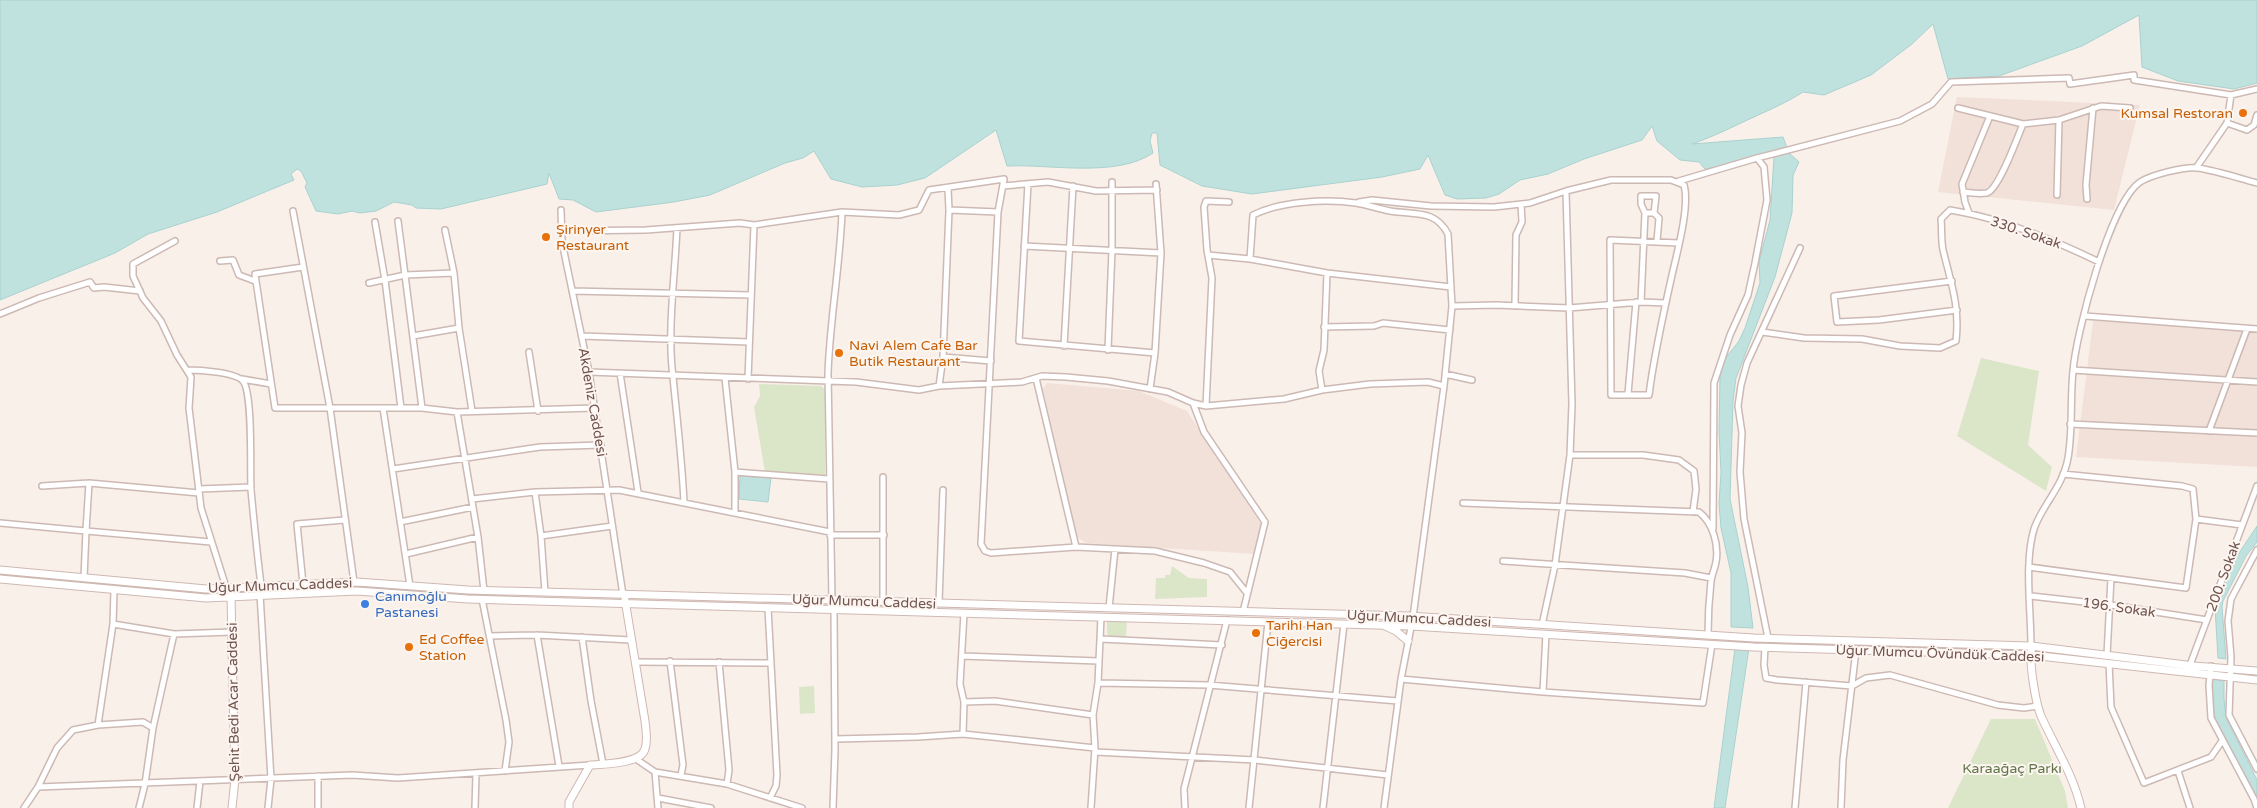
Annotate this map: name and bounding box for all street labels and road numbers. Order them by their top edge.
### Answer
street label: 330. Sokak [1988,212,2064,253]
street label: Akdeniz Caddesi [575,346,610,458]
street label: 200. Sokak [2203,538,2244,614]
street label: Uğur Mumcu Caddesi [208,574,353,597]
street label: Uğur Mumcu Caddesi [791,590,936,613]
street label: 196. Sokak [2081,594,2157,621]
street label: Uğur Mumcu Caddesi [1346,606,1492,631]
street label: Şehit Bedi Acar Caddesi [224,622,243,782]
street label: Uğur Mumcu Övündük Caddesi [1835,641,2045,666]

